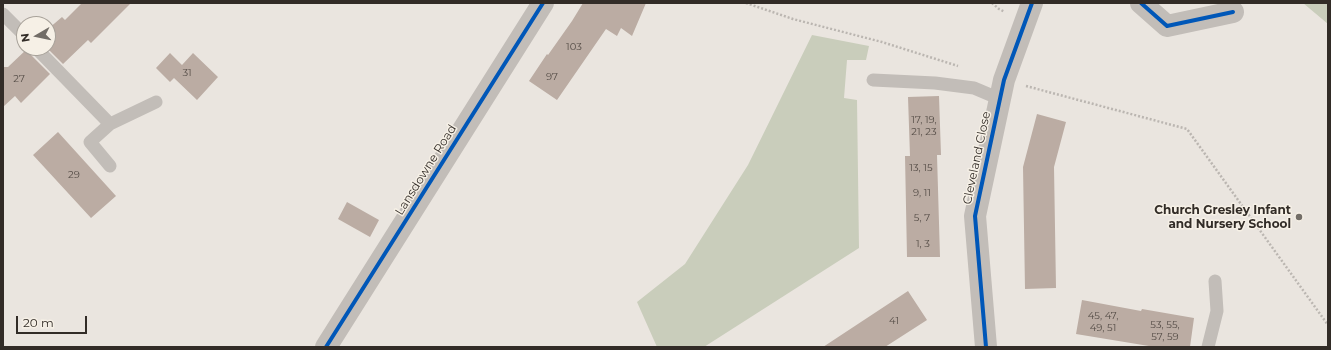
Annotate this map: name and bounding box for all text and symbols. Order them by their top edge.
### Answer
north arrow [16,16,56,56]
text: N [18,32,33,43]
house number: 103 [566,41,582,53]
house number: 31 [182,67,192,79]
house number: 97 [546,71,558,83]
house number: 27 [13,73,25,85]
street label: Cleveland Close [960,110,994,206]
house number: 17, 19, 21, 23 [911,114,937,138]
street label: Lansdowne Road [392,122,460,218]
house number: 13, 15 [909,162,933,174]
house number: 29 [68,169,80,181]
house number: 9, 11 [913,187,931,199]
place label: Church Gresley Infant and Nursery School [1154,203,1291,231]
house number: 5, 7 [914,212,930,224]
marker: Church Gresley Infant and Nursery School [1294,212,1304,222]
house number: 1, 3 [916,238,930,250]
scale bar [18,308,89,334]
house number: 45, 47, 49, 51 [1088,310,1118,334]
text: 20 m [23,315,54,330]
house number: 41 [889,315,899,327]
house number: 53, 55, 57, 59 [1150,319,1180,342]

